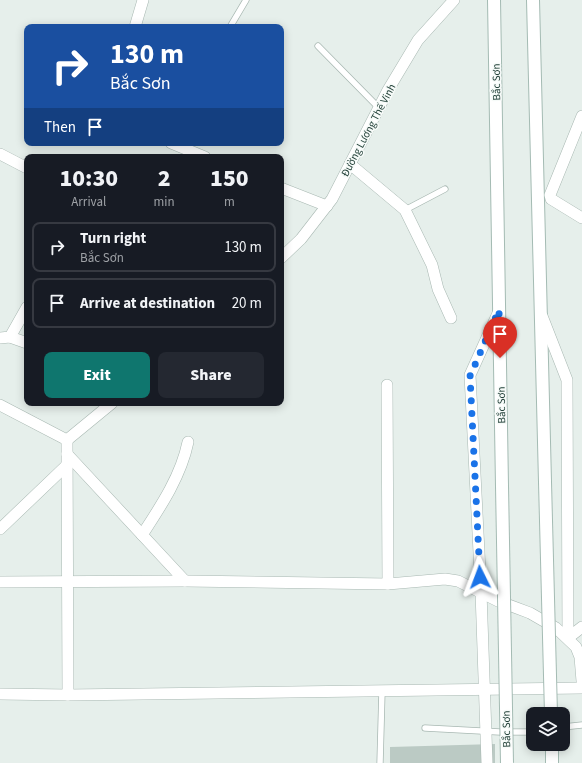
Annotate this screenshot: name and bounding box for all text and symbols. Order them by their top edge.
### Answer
text: 130 m [110,34,184,74]
icon: right [44,40,96,92]
street label: Bắc Sơn [489,63,504,101]
text: Bắc Sơn [110,71,171,96]
street label: Đường Lương Thế Vinh [338,81,399,179]
icon: arrive [84,116,106,138]
text: Then [44,117,76,138]
text: 10:30 [59,161,118,196]
text: 2 [158,161,171,196]
text: 150 [210,161,249,196]
text: Arrival [71,193,106,211]
text: min [154,193,175,211]
text: m [224,193,235,211]
text: Turn right [80,228,146,249]
icon: right [46,236,68,258]
text: 130 m [224,237,262,258]
text: Bắc Sơn [80,249,124,267]
icon: arrive [46,292,68,314]
text: Arrive at destination [80,293,215,314]
text: 20 m [232,293,262,314]
pin [483,317,517,358]
icon: arrive [489,323,511,345]
button: Exit [44,352,150,398]
button: Share [158,352,264,398]
street label: Bắc Sơn [494,386,509,424]
position arrow [459,556,501,598]
map controls [526,707,570,751]
button: layers [526,707,570,751]
street label: Bắc Sơn [499,710,514,748]

